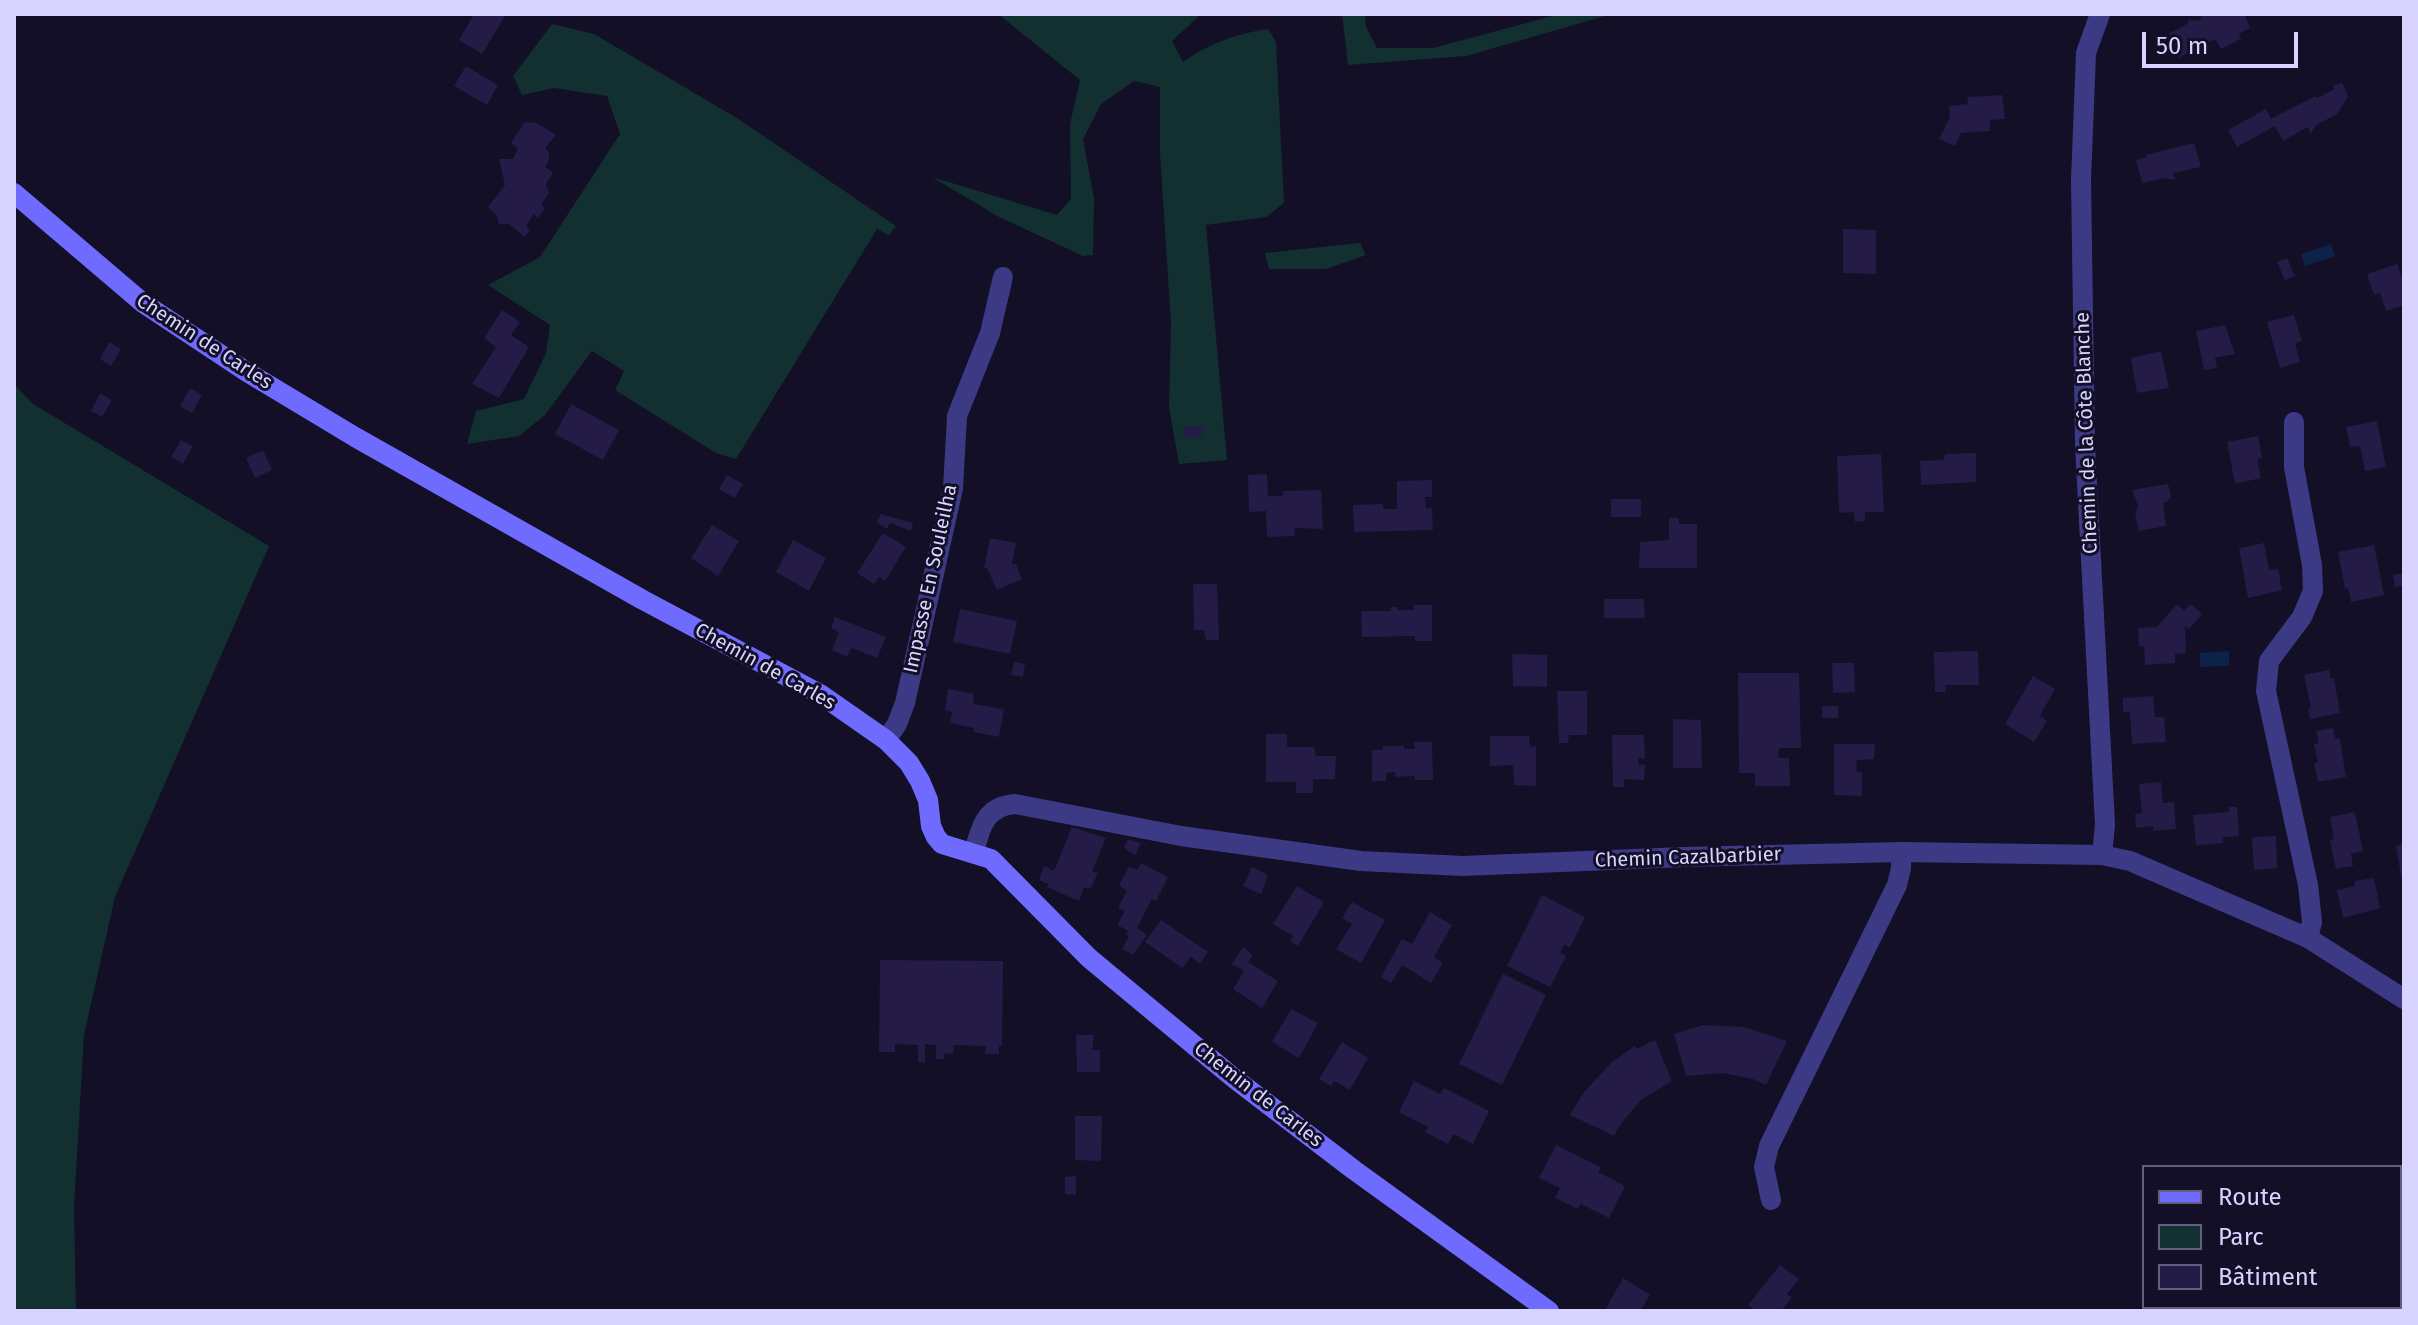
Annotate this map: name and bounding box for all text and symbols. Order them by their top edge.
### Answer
scale bar [2146,16,2302,66]
text: 50 m [2156,32,2208,60]
street label: Chemin de Carles [132,289,276,395]
street label: Chemin de la Côte Blanche [2071,312,2103,554]
street label: Impasse En Souleilha [899,482,963,676]
street label: Chemin de Carles [690,618,840,716]
street label: Chemin Cazalbarbier [1594,843,1782,873]
street label: Chemin de Carles [1189,1037,1327,1153]
legend [2142,1165,2402,1309]
text: Route [2218,1183,2282,1211]
text: Parc [2218,1223,2264,1251]
text: Bâtiment [2218,1263,2317,1291]

